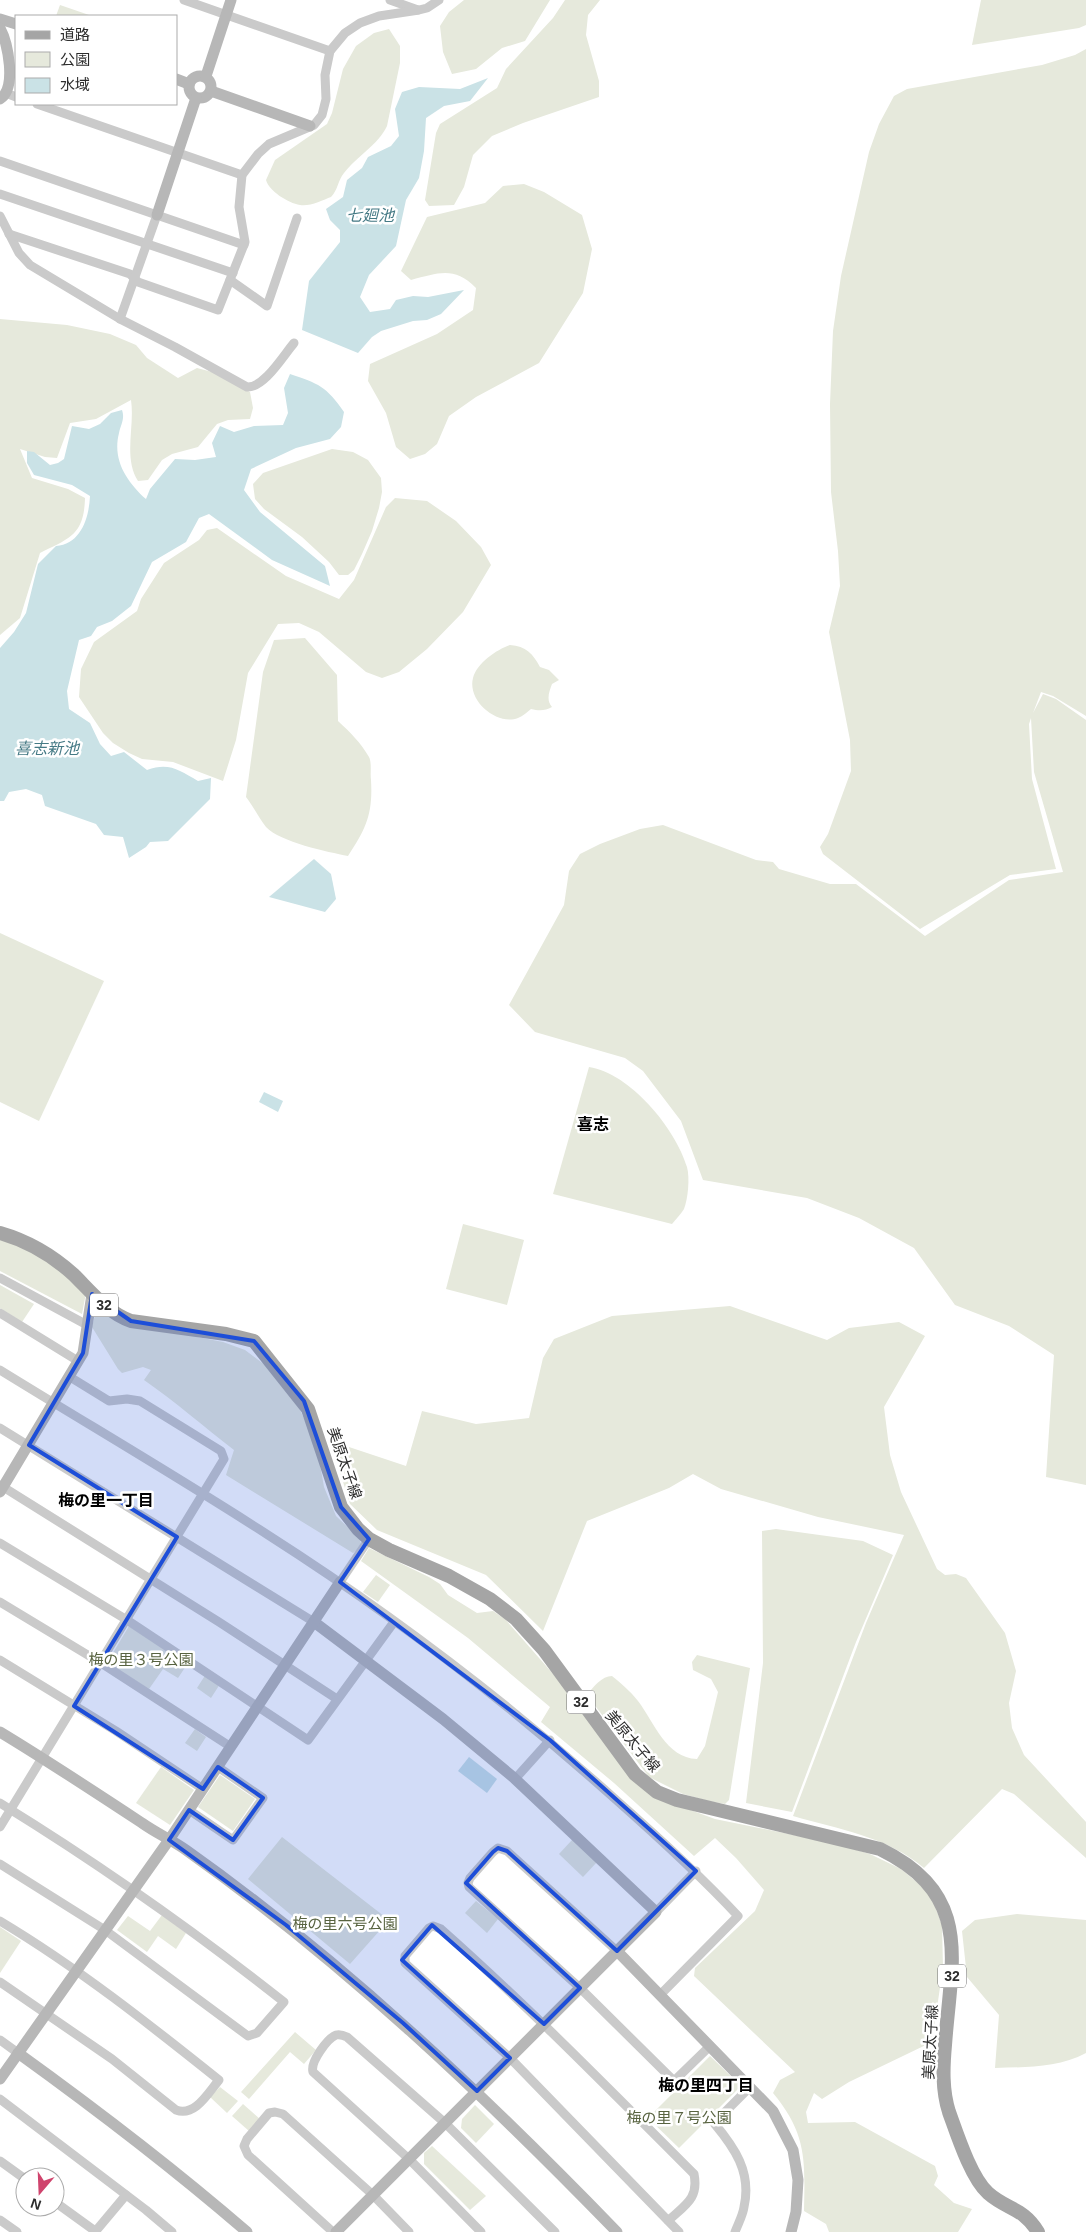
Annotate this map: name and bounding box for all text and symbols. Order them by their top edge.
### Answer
legend [15,15,178,105]
text: 道路 [60,26,90,43]
text: 公園 [60,51,90,68]
text: 水域 [60,76,90,93]
water label: 七廻池 [346,207,396,224]
water label: 喜志新池 [15,740,81,757]
district label: 喜志 [577,1116,609,1133]
road number: 32 [90,1294,118,1316]
street label: 美原太子線 [325,1425,365,1501]
district label: 梅の里一丁目 [58,1492,154,1509]
park label: 梅の里３号公園 [88,1651,194,1668]
road number: 32 [567,1690,595,1714]
street label: 美原太子線 [602,1707,664,1775]
park label: 梅の里六号公園 [292,1915,398,1932]
road number: 32 [938,1964,966,1988]
street label: 美原太子線 [920,2004,940,2080]
district label: 梅の里四丁目 [658,2077,754,2094]
park label: 梅の里７号公園 [626,2109,732,2126]
north arrow [15,2167,65,2217]
text: N [28,2195,43,2214]

